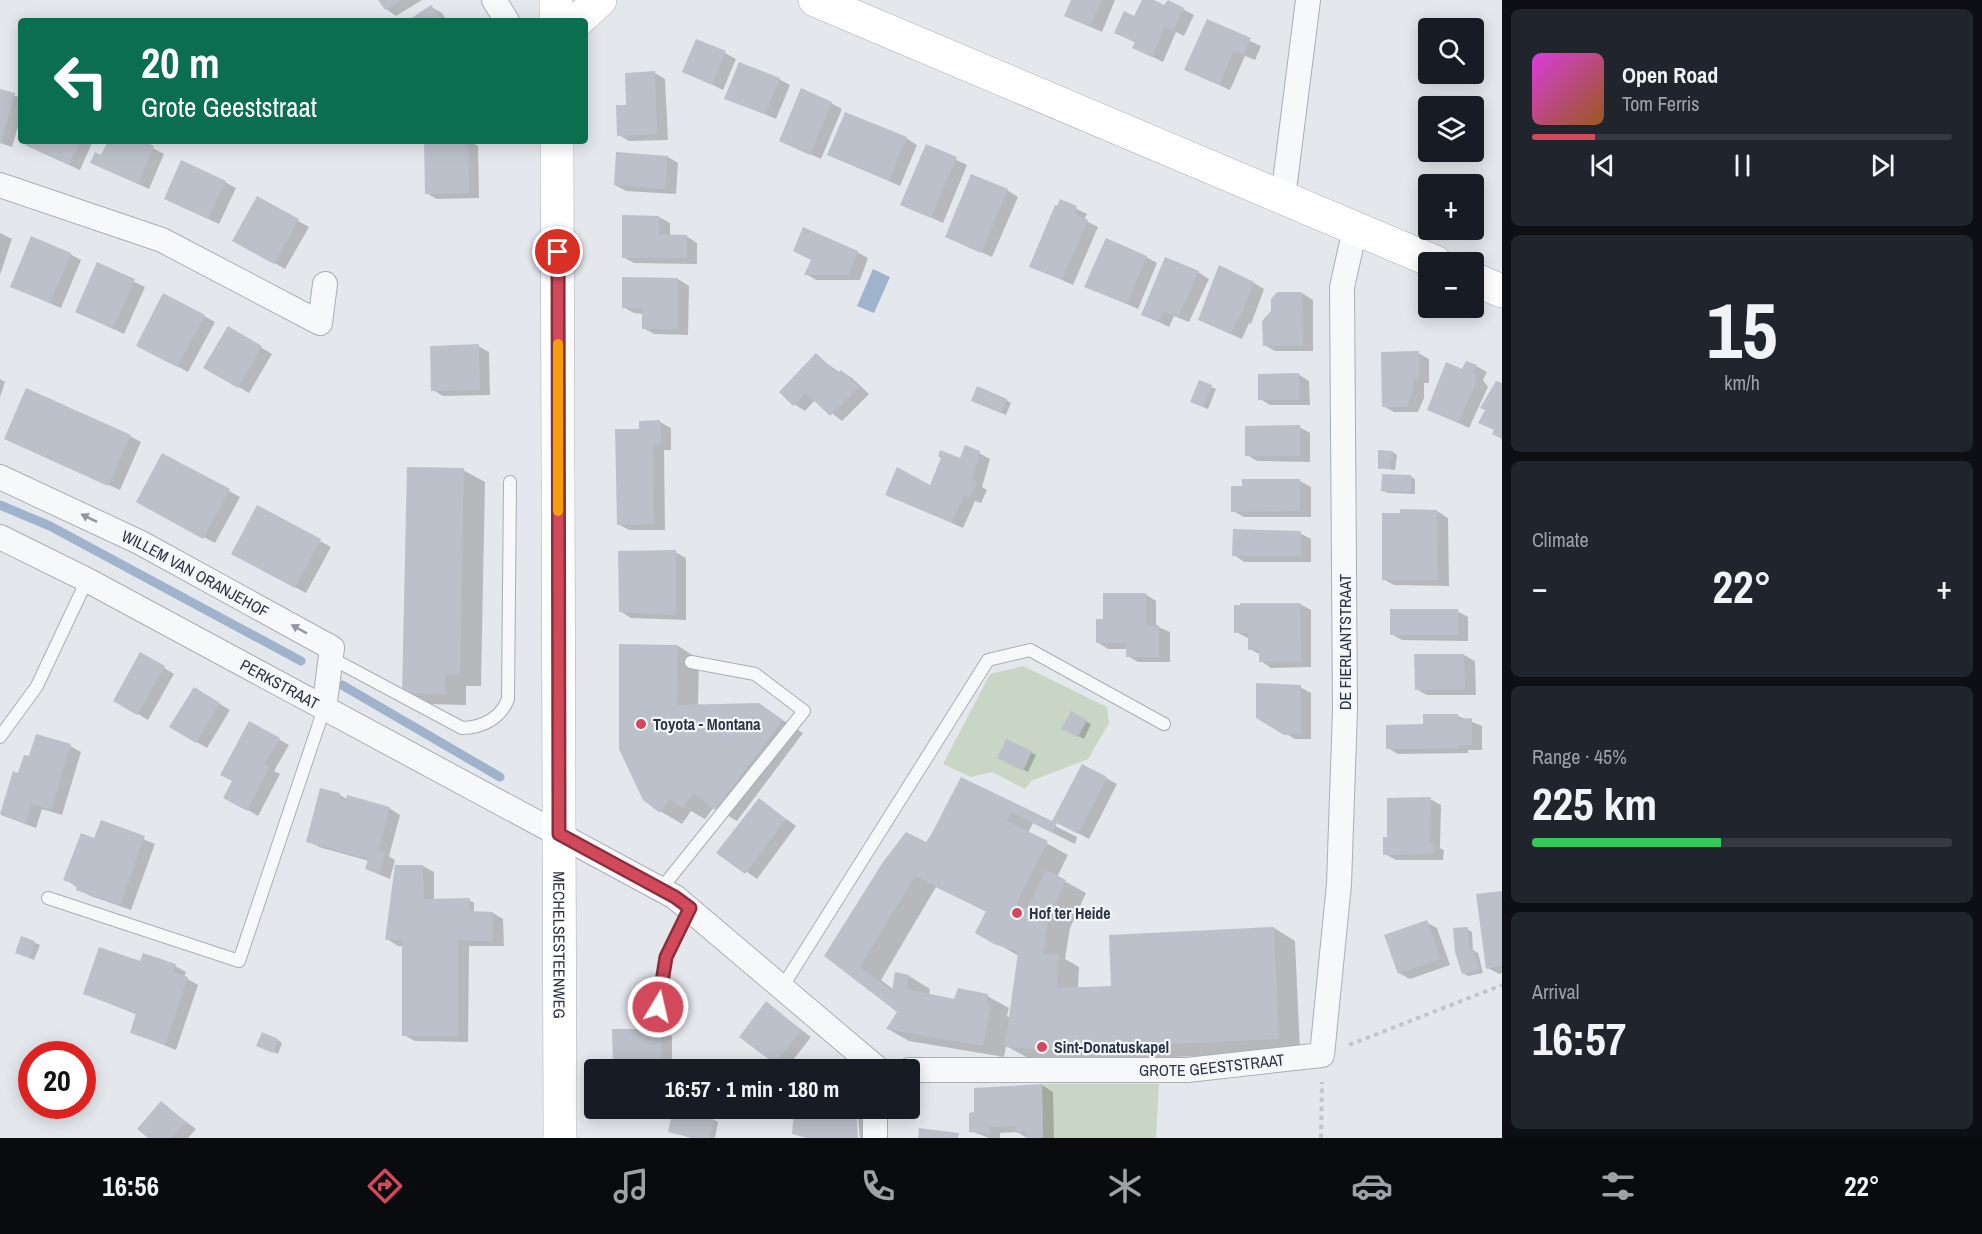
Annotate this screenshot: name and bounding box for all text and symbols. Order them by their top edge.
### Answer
map controls [1418,18,1484,318]
button: search [1418,18,1484,84]
text: 20 m [141,35,220,91]
icon: left [42,42,120,120]
text: Open Road [1622,60,1718,90]
text: Grote Geeststraat [141,89,317,125]
text: Tom Ferris [1622,90,1700,117]
button: layers [1418,96,1484,162]
icon: previous [1586,149,1619,182]
icon: pause [1726,149,1759,182]
icon: next [1866,149,1899,182]
button: + [1418,174,1484,240]
pin [532,226,583,277]
icon: arrive [541,235,574,268]
button: − [1418,252,1484,318]
text: 15 [1706,277,1778,382]
text: km/h [1724,369,1760,396]
one-way arrow [81,513,98,522]
street label: WILLEM VAN ORANJEHOF [118,525,273,622]
text: Climate [1532,526,1589,553]
text: 22° [1712,556,1772,617]
text: − [1532,565,1548,609]
text: + [1936,565,1952,609]
street label: DE FIERLANTSTRAAT [1334,574,1356,710]
one-way arrow [290,624,307,634]
street label: PERKSTRAAT [236,654,323,714]
place label: Toyota - Montana [653,713,761,735]
marker: Toyota - Montana [634,717,648,731]
text: Range · 45% [1532,743,1627,770]
text: 225 km [1532,773,1657,834]
street label: MECHELSESTEENWEG [548,871,571,1019]
place label: Hof ter Heide [1029,902,1111,924]
marker: Hof ter Heide [1010,906,1024,920]
position arrow [626,975,690,1039]
text: Arrival [1532,978,1579,1005]
text: 16:57 [1532,1008,1626,1069]
place label: Sint-Donatuskapel [1054,1036,1169,1058]
marker: Sint-Donatuskapel [1035,1040,1049,1054]
speed limit sign: 20 [18,1041,96,1119]
street label: GROTE GEESTSTRAAT [1139,1048,1286,1081]
text: 16:57 · 1 min · 180 m [665,1074,839,1104]
icon: directions [364,1165,406,1207]
icon: music [610,1165,652,1207]
icon: phone [857,1165,899,1207]
icon: climate [1104,1165,1146,1207]
icon: car [1351,1165,1393,1207]
icon: filters [1597,1165,1639,1207]
text: 16:56 [102,1168,159,1204]
text: 22° [1844,1168,1880,1204]

